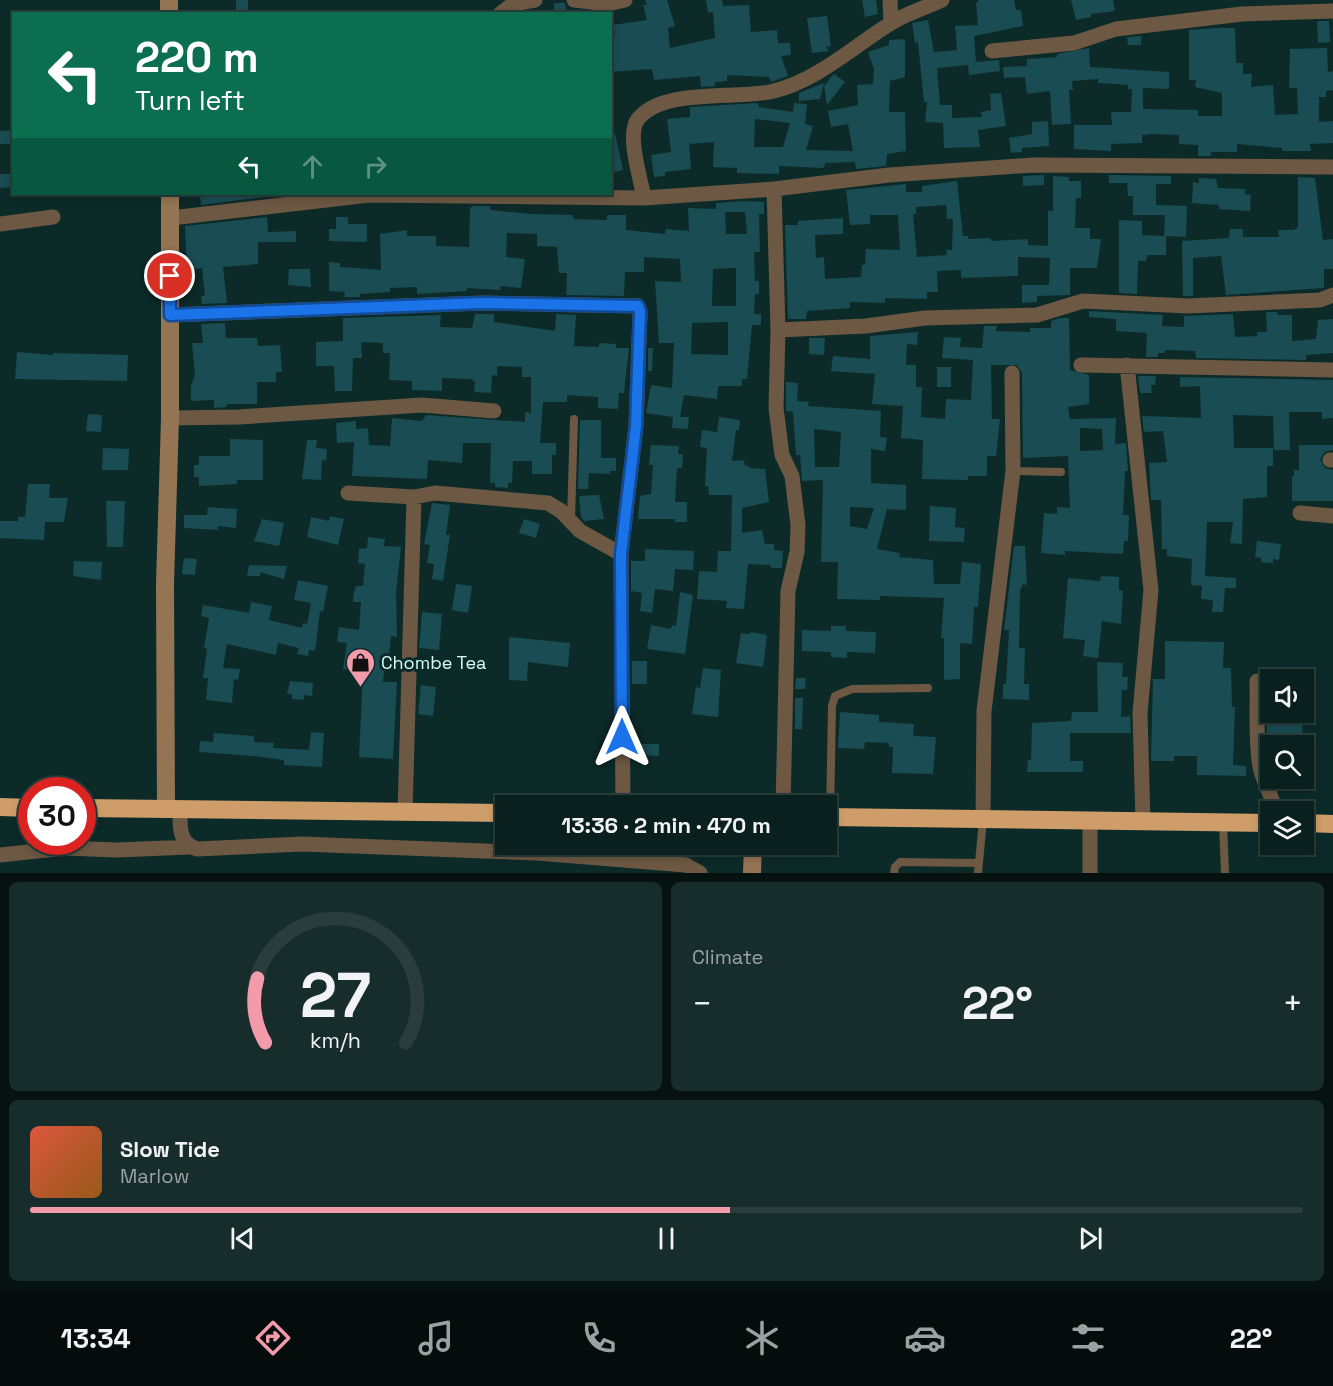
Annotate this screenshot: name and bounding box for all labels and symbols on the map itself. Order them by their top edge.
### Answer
pin [144,250,195,301]
shop icon: Chombe Tea [344,646,376,688]
place label: Chombe Tea [381,651,486,674]
position arrow [590,705,654,769]
speed limit sign: 30 [18,777,96,855]

